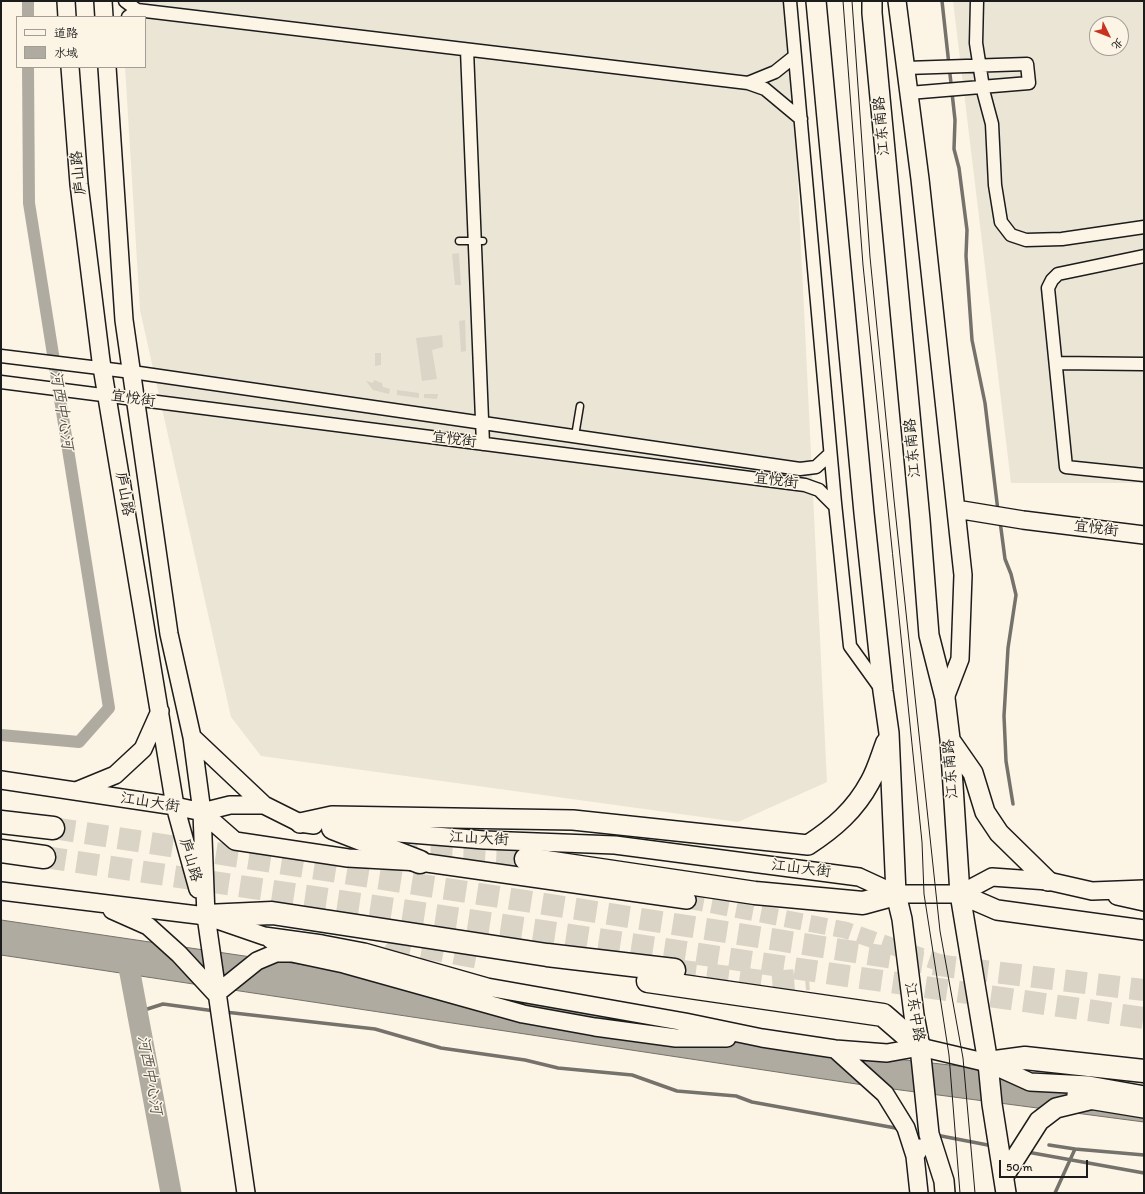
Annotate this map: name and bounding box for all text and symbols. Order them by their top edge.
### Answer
legend [16,16,146,68]
north arrow [1089,16,1129,56]
text: 道路 [54,26,78,40]
text: 北 [1109,35,1126,52]
text: 水域 [54,46,78,60]
street label: 江东南路 [870,95,894,157]
street label: 庐山路 [68,150,90,196]
water label: 河西中心河 [45,369,77,451]
street label: 宜悦街 [109,387,157,411]
street label: 江东南路 [901,417,925,479]
street label: 宜悦街 [431,428,477,452]
street label: 宜悦街 [753,469,799,493]
street label: 庐山路 [111,470,137,518]
street label: 宜悦街 [1073,517,1119,541]
street label: 江东南路 [940,738,962,800]
street label: 江山大街 [119,789,181,817]
street label: 江山大街 [449,828,509,850]
street label: 庐山路 [175,836,205,884]
street label: 江山大街 [770,856,832,882]
street label: 江东中路 [900,981,928,1043]
water label: 河西中心河 [133,1034,165,1116]
scale bar [1001,1152,1090,1178]
text: 50 m [1006,1160,1032,1174]

